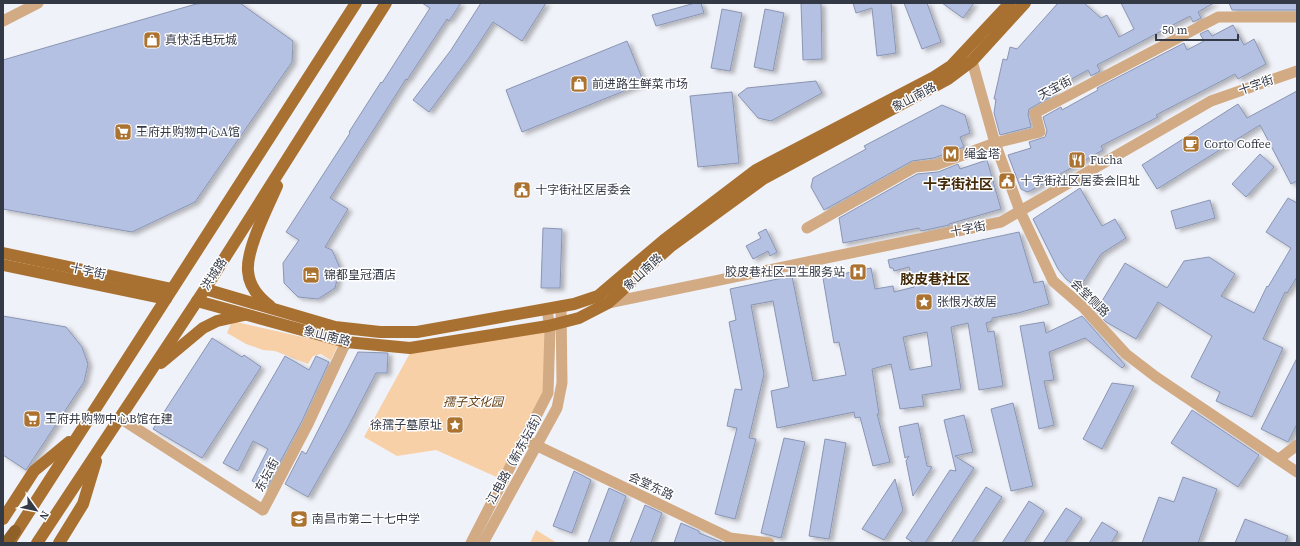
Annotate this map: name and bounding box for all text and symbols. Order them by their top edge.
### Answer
scale bar [1156,16,1238,42]
text: 50 m [1162,22,1188,38]
shop icon: 真快活电玩城 [142,30,162,50]
place label: 真快活电玩城 [165,32,237,48]
street label: 天宝街 [1035,72,1075,104]
street label: 十字街 [1236,72,1276,98]
shop icon: 前进路生鲜菜市场 [569,74,589,94]
place label: 前进路生鲜菜市场 [592,76,688,92]
street label: 象山南路 [889,79,939,115]
supermarket icon: 王府井购物中心A馆 [113,122,133,142]
place label: 王府井购物中心A馆 [136,124,240,140]
cafe icon: Corto Coffee [1181,134,1201,154]
place label: Corto Coffee [1204,136,1271,152]
metro station icon: 绳金塔 [941,144,961,164]
place label: 绳金塔 [964,146,1000,162]
restaurant icon: Fucha [1067,150,1087,170]
place label: Fucha [1090,152,1124,168]
public building icon: 十字街社区居委会旧址 [997,171,1017,191]
place label: 十字街社区居委会旧址 [1020,173,1140,189]
district label: 十字街社区 [923,174,993,194]
public building icon: 十字街社区居委会 [512,180,532,200]
place label: 十字街社区居委会 [535,182,631,198]
street label: 十字街 [949,218,987,240]
street label: 象山南路 [620,250,666,294]
street label: 洪城路 [197,255,231,293]
street label: 十字街 [69,259,107,283]
hospital icon: 胶皮巷社区卫生服务站 [848,262,868,282]
place label: 胶皮巷社区卫生服务站 [725,264,845,280]
hotel icon: 锦都皇冠酒店 [301,265,321,285]
place label: 锦都皇冠酒店 [324,267,396,283]
district label: 胶皮巷社区 [900,269,970,289]
street label: 会堂侧路 [1067,276,1113,320]
place icon: 张恨水故居 [914,292,934,312]
place label: 张恨水故居 [937,294,997,310]
street label: 象山南路 [302,322,352,350]
park label: 孺子文化园 [443,394,505,410]
street label: 江电路（新东坛街） [483,405,549,507]
supermarket icon: 王府井购物中心B馆在建 [22,409,42,429]
place label: 王府井购物中心B馆在建 [45,411,173,427]
place icon: 徐孺子墓原址 [445,415,465,435]
place label: 徐孺子墓原址 [370,417,442,433]
street label: 东坛街 [251,455,283,495]
street label: 会堂东路 [626,469,676,503]
north arrow [16,490,56,530]
text: N [35,508,52,523]
school or university icon: 南昌市第二十七中学 [289,509,309,529]
place label: 南昌市第二十七中学 [312,511,420,527]

